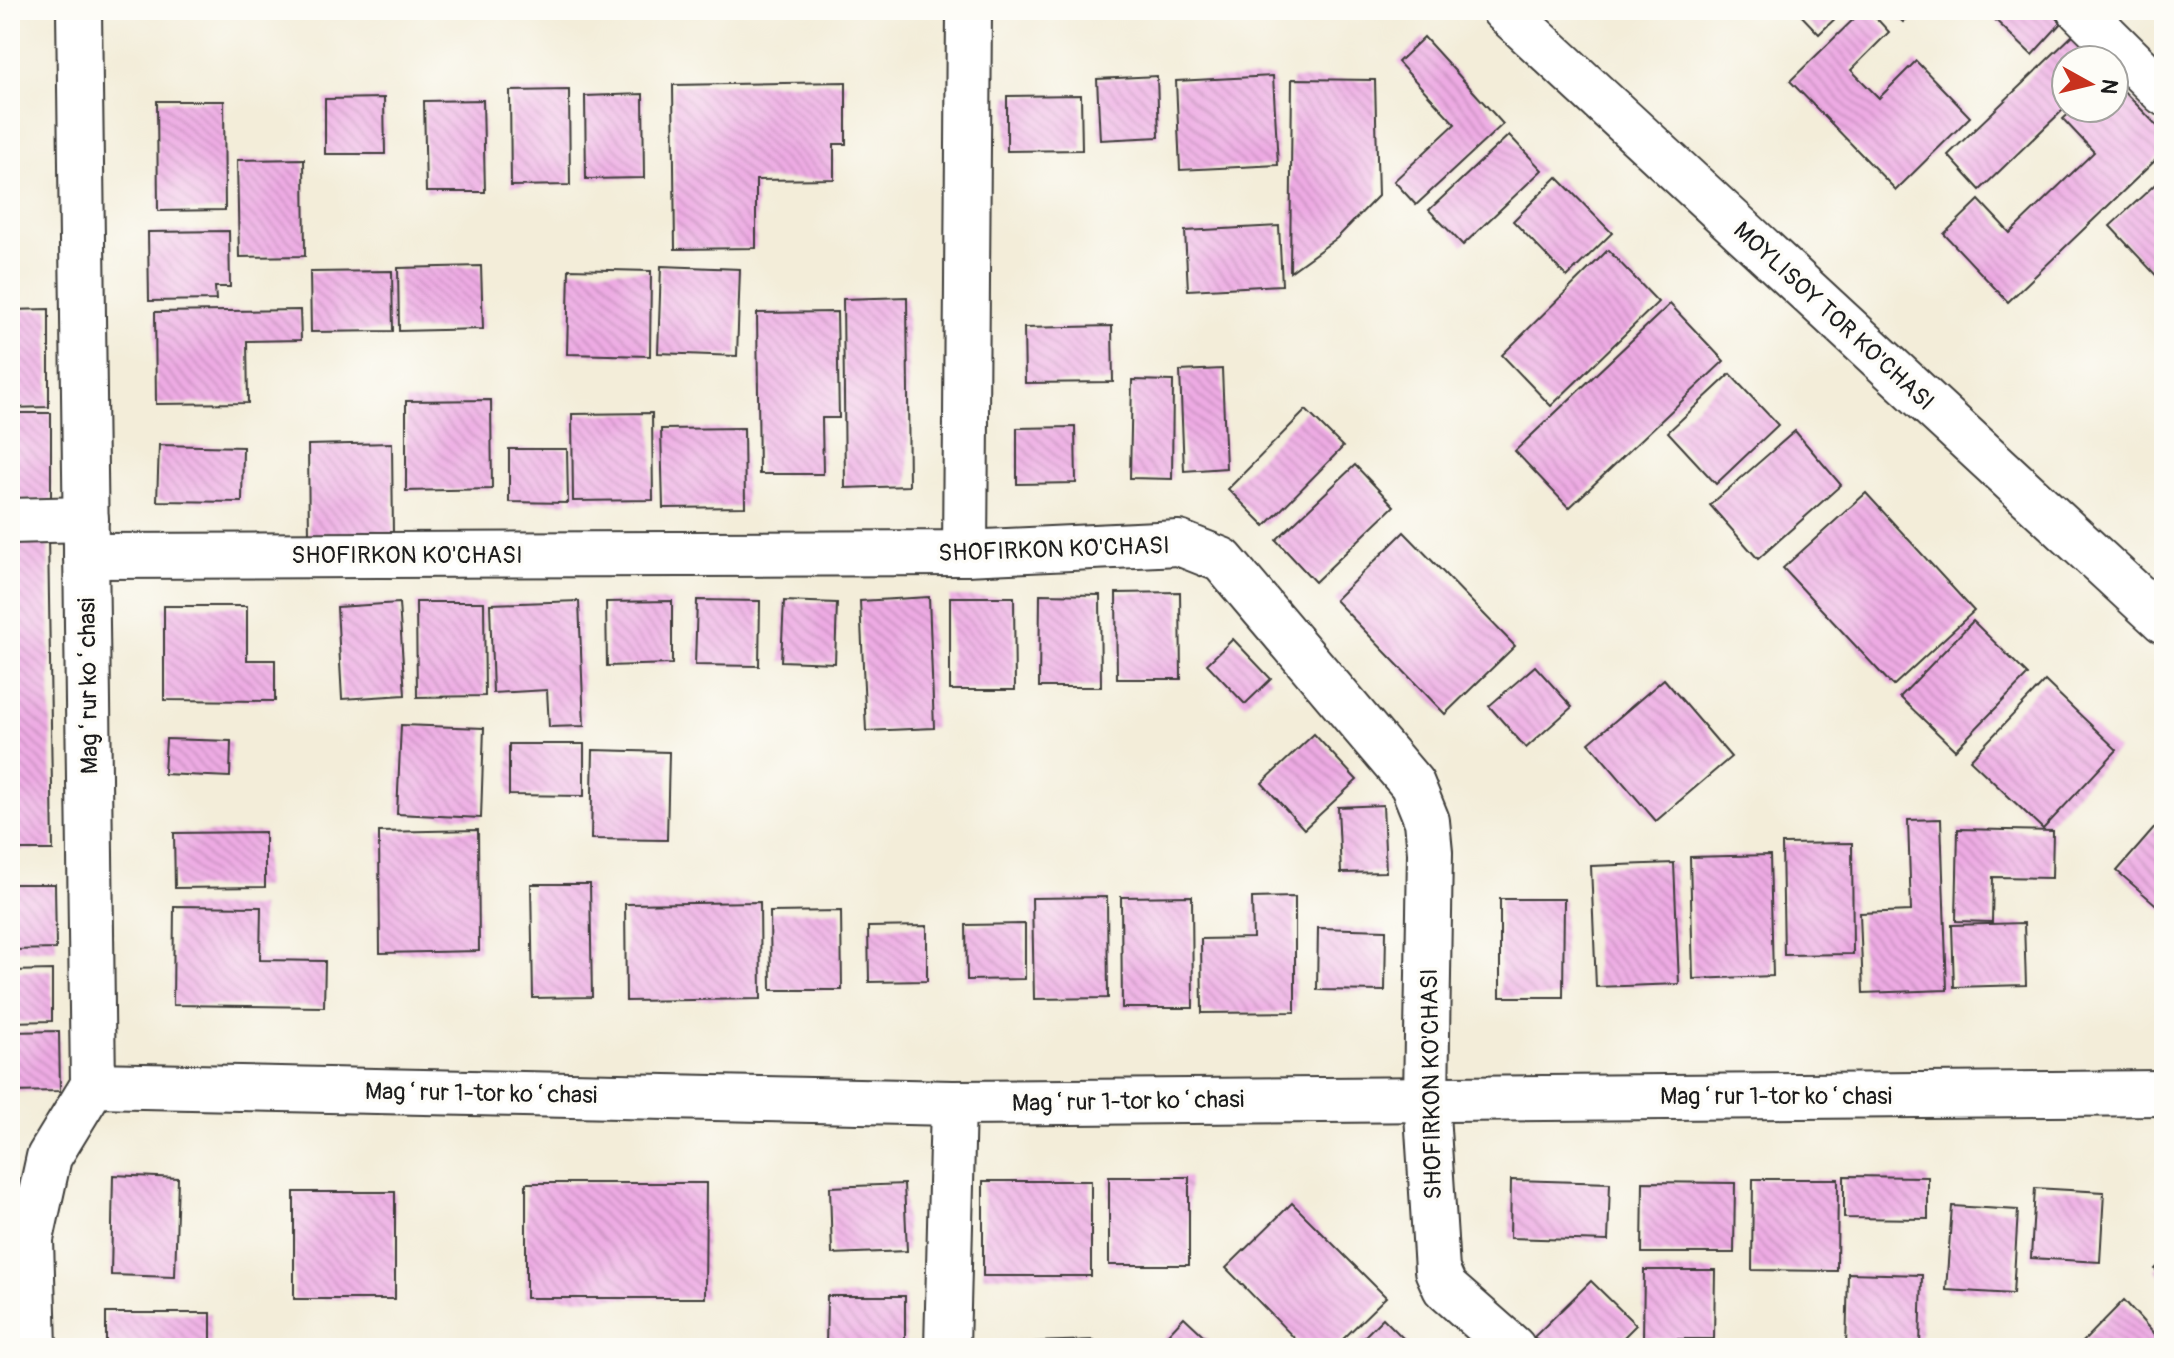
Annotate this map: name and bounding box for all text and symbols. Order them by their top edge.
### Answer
north arrow [2050,44,2130,124]
text: N [2094,77,2124,96]
street label: MOYLISOY TOR KO'CHASI [1727,216,1940,417]
street label: SHOFIRKON KO'CHASI [938,531,1170,568]
street label: SHOFIRKON KO'CHASI [291,541,523,570]
street label: Magʻrur koʻchasi [72,598,105,774]
street label: SHOFIRKON KO'CHASI [1415,968,1448,1200]
street label: Magʻrur 1-tor koʻchasi [365,1077,597,1110]
street label: Magʻrur 1-tor koʻchasi [1660,1082,1892,1111]
street label: Magʻrur 1-tor koʻchasi [1012,1085,1244,1118]

